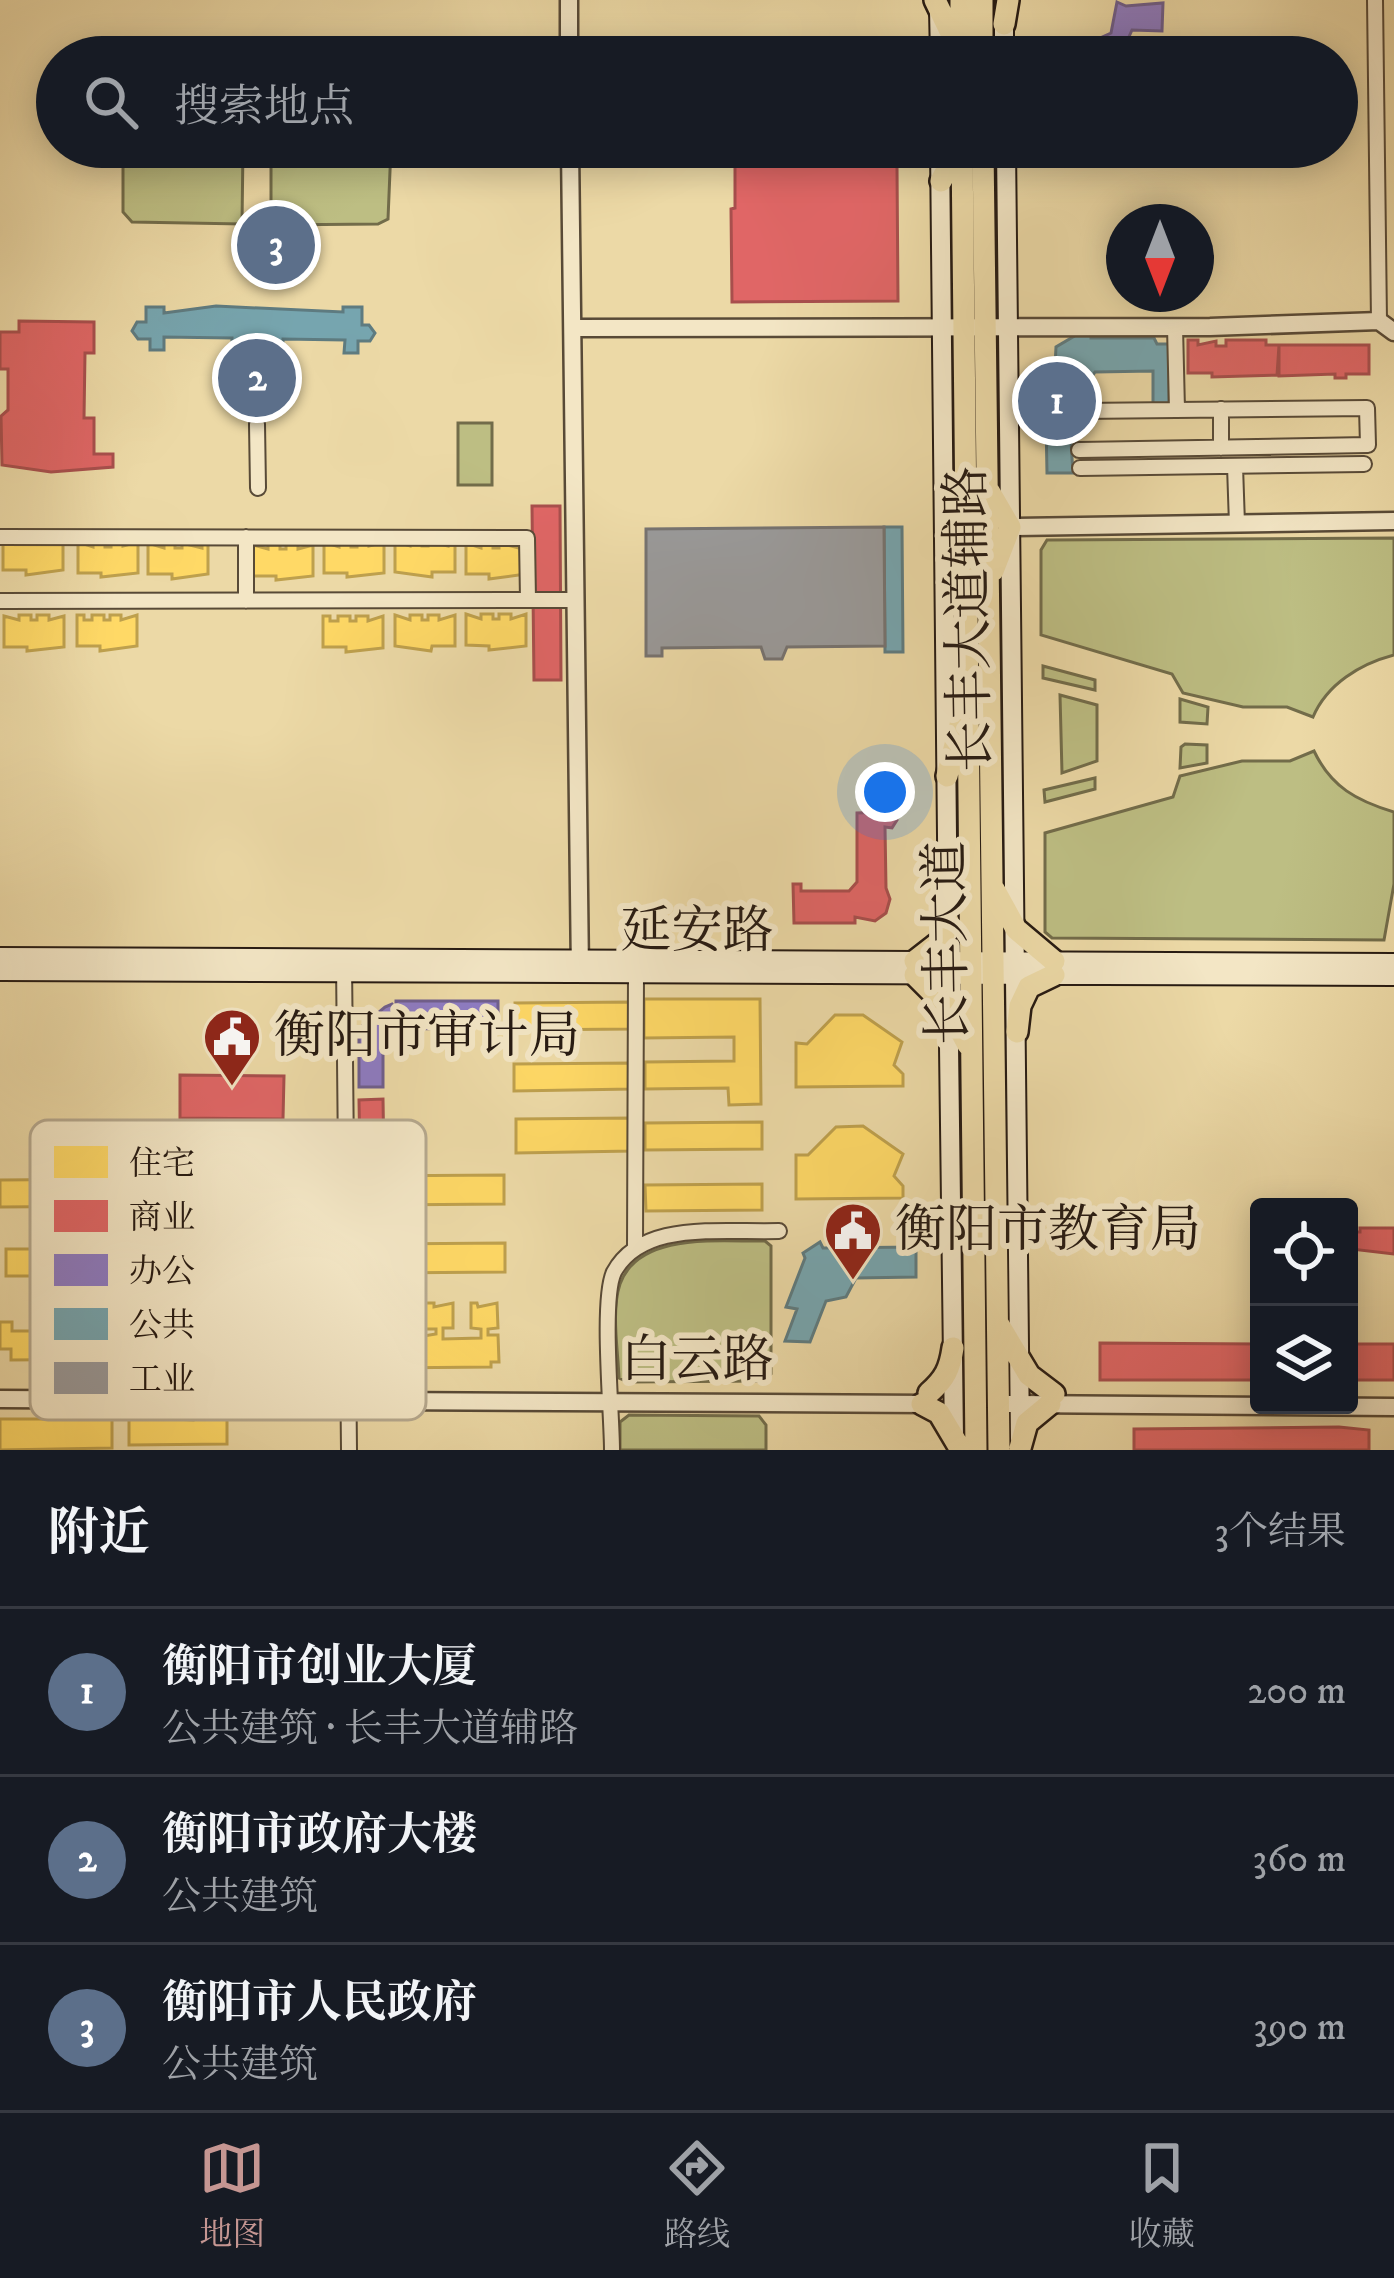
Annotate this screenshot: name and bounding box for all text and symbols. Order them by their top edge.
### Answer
search box [36,36,1358,168]
icon: search [78,69,144,135]
text: 搜索地点 [174,80,354,136]
pin: 3 [237,200,315,290]
north arrow [1106,204,1214,312]
pin: 2 [218,333,296,423]
pin: 1 [1018,356,1096,446]
street label: 长丰大道辅路 [935,465,1005,773]
your location [855,762,915,822]
street label: 长丰大道 [914,840,982,1046]
street label: 延安路 [620,900,774,964]
place label: 衡阳市审计局 [274,1005,580,1069]
public building icon: 衡阳市审计局 [201,1006,263,1088]
legend [30,1120,426,1420]
text: 住宅 [129,1144,195,1185]
text: 商业 [129,1198,195,1239]
map controls [1250,1198,1358,1414]
button: locate [1250,1198,1358,1306]
place label: 衡阳市教育局 [895,1199,1201,1263]
public building icon: 衡阳市教育局 [822,1200,884,1282]
text: 办公 [129,1252,195,1293]
text: 公共 [129,1306,195,1347]
button: layers [1250,1306,1358,1414]
street label: 白云路 [620,1329,774,1393]
text: 工业 [129,1360,195,1401]
text: 附近 [48,1502,150,1566]
text: 3个结果 [1214,1508,1346,1557]
text: 衡阳市创业大厦 [162,1640,477,1696]
text: 1 [80,1667,94,1716]
text: 200 m [1247,1667,1346,1716]
text: 公共建筑 · 长丰大道辅路 [162,1705,578,1754]
text: 衡阳市政府大楼 [162,1808,477,1864]
text: 2 [77,1835,97,1884]
text: 360 m [1252,1835,1346,1884]
text: 公共建筑 [162,1873,318,1922]
text: 衡阳市人民政府 [162,1976,477,2032]
text: 3 [80,2003,94,2052]
text: 390 m [1253,2003,1346,2052]
text: 公共建筑 [162,2041,318,2090]
tab: 地图 [199,2135,265,2256]
tab: 路线 [664,2135,730,2256]
tab: 收藏 [1129,2135,1195,2256]

